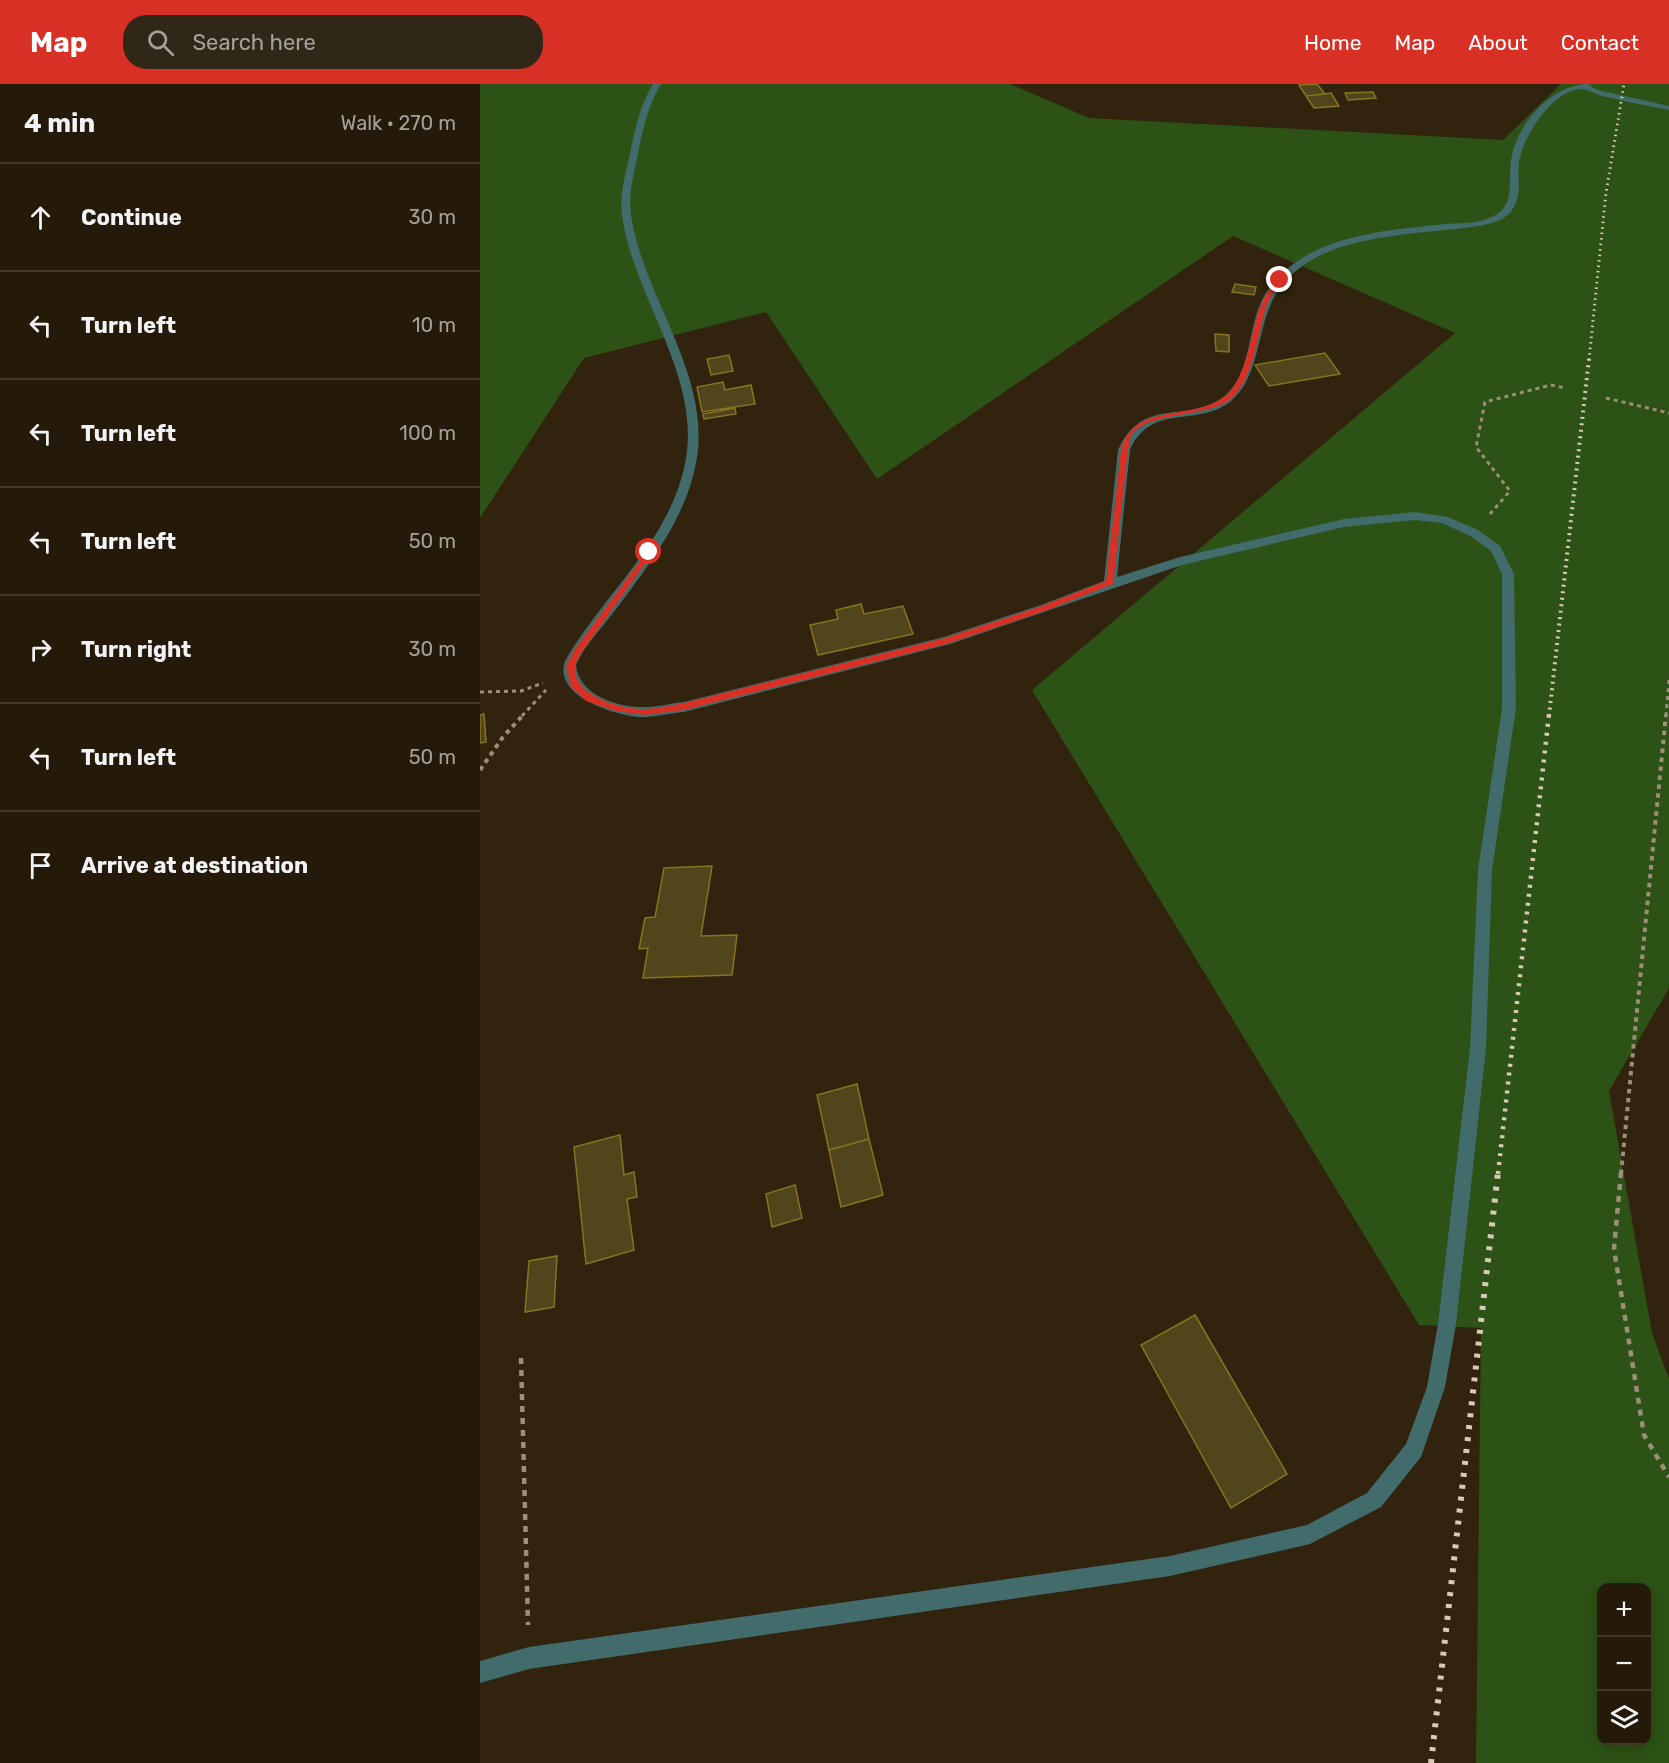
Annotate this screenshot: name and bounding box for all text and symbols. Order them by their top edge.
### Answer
search box [123,15,543,69]
text: Map [30,26,87,59]
icon: search [144,26,177,59]
text: Search here [192,29,316,56]
text: Home [1304,30,1361,55]
text: Map [1394,30,1435,55]
text: About [1468,30,1528,55]
text: Contact [1561,30,1639,55]
text: 4 min [24,108,95,139]
text: Walk · 270 m [341,111,456,135]
icon: ahead [24,201,57,234]
text: Continue [81,204,182,231]
text: 30 m [409,205,456,229]
route end [1266,266,1292,292]
icon: left [24,309,57,342]
text: Turn left [81,312,176,339]
text: 10 m [412,313,456,337]
icon: left [24,417,57,450]
text: Turn left [81,420,176,447]
text: 100 m [399,421,456,445]
icon: left [24,525,57,558]
text: Turn left [81,528,176,555]
text: 50 m [409,529,456,553]
route start [635,538,661,564]
icon: right [24,633,57,666]
text: Turn right [81,636,191,663]
text: 30 m [409,637,456,661]
icon: left [24,741,57,774]
text: Turn left [81,744,176,771]
text: 50 m [409,745,456,769]
icon: arrive [24,849,57,882]
text: Arrive at destination [81,852,308,879]
map controls [1597,1583,1651,1745]
button: + [1597,1583,1651,1637]
button: − [1597,1637,1651,1691]
button: layers [1597,1691,1651,1745]

